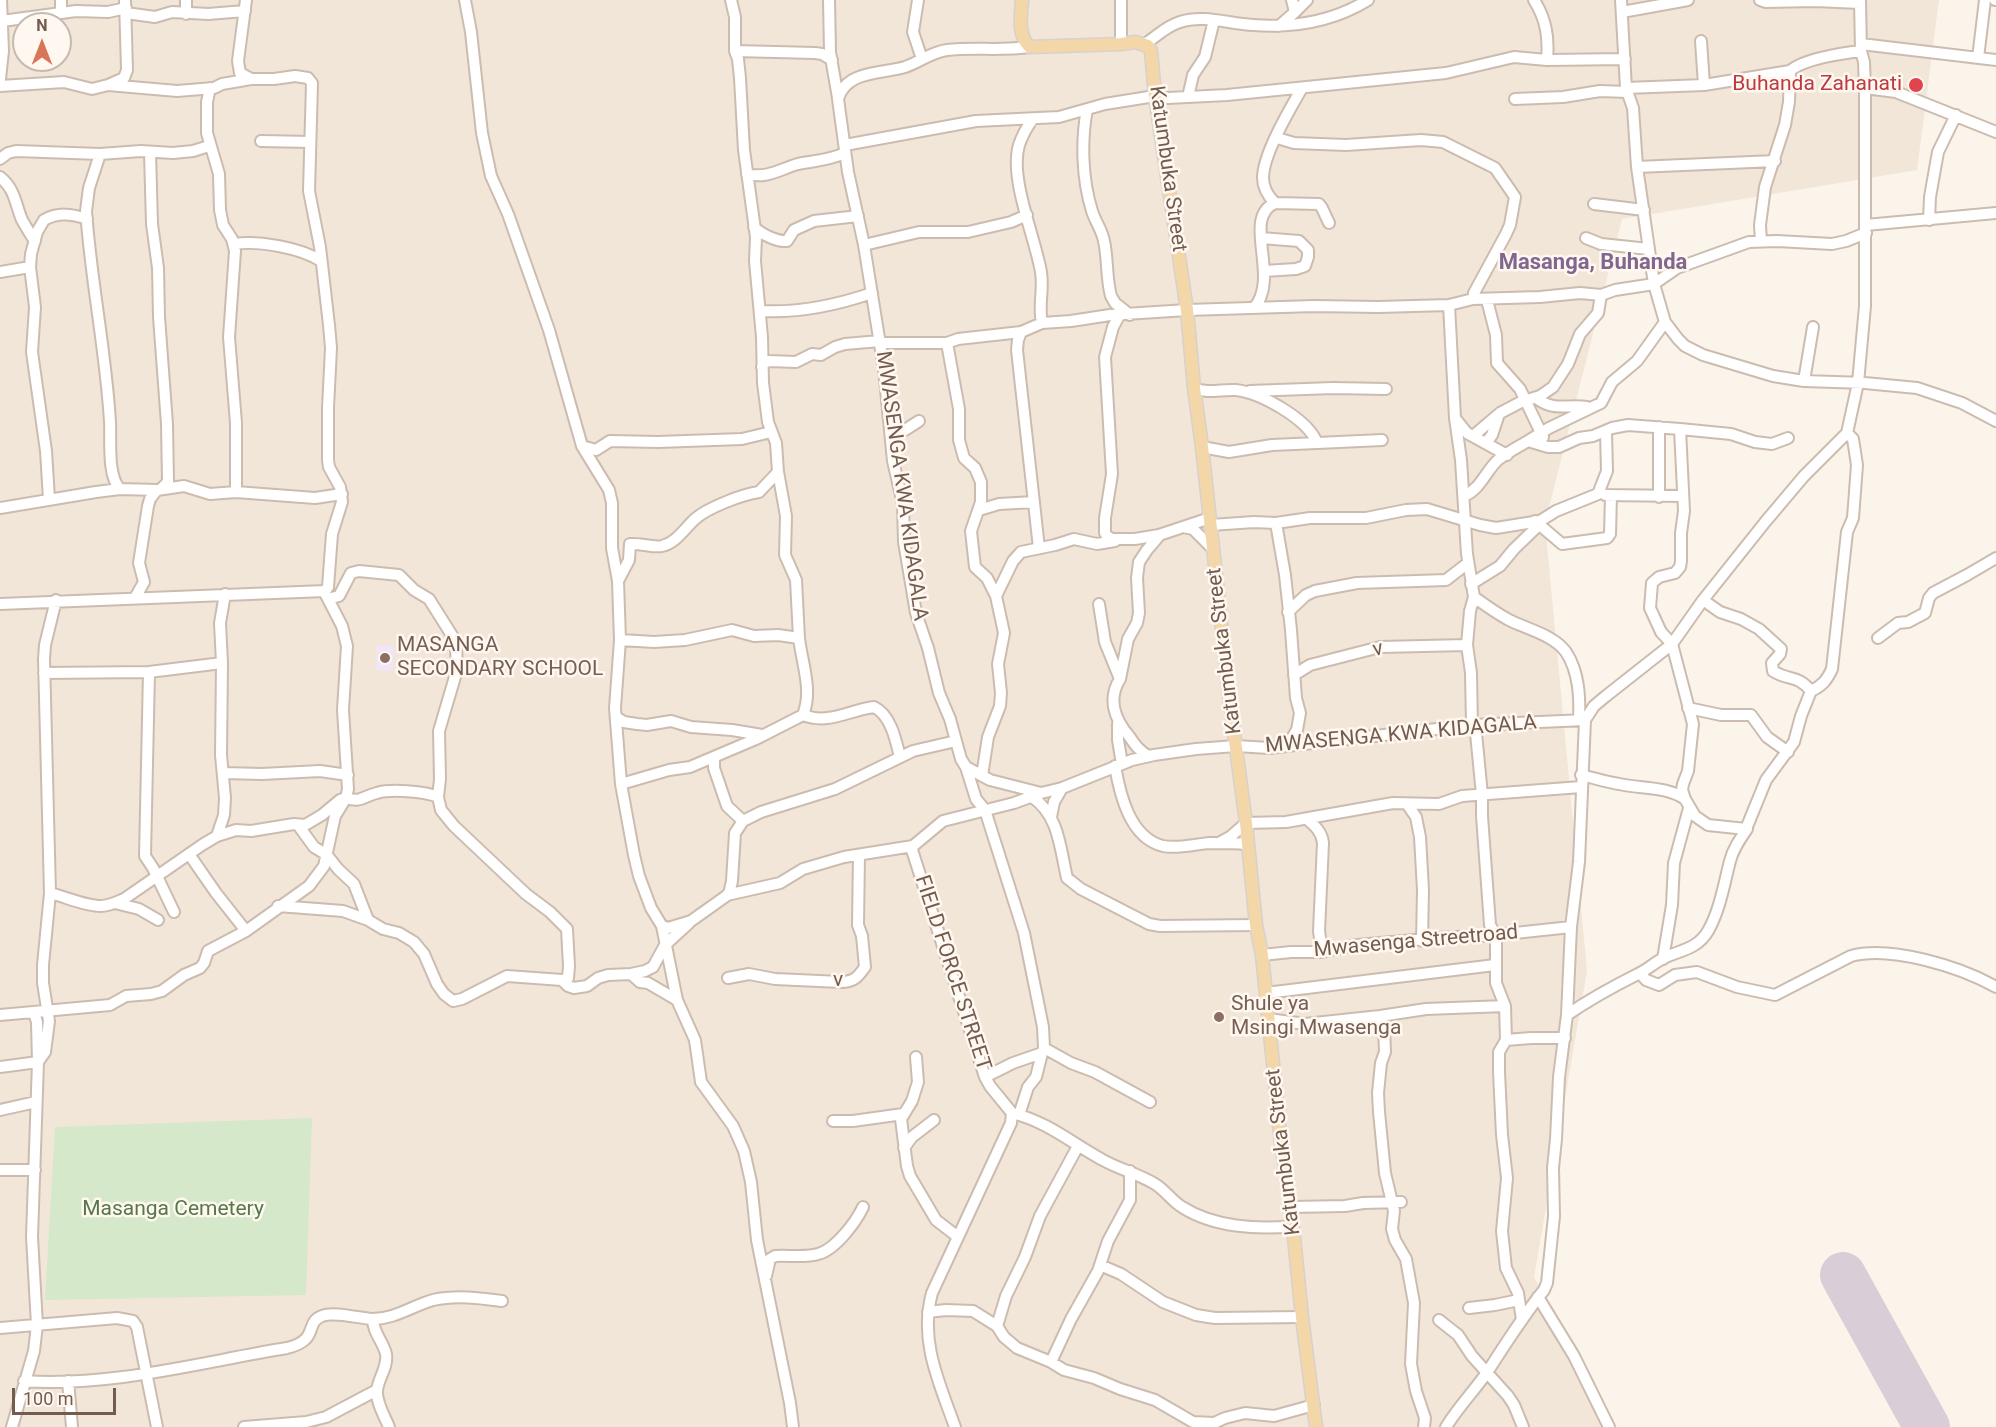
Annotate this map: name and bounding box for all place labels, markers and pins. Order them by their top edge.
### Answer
place label: Buhanda Zahanati [1732,72,1902,98]
marker: Buhanda Zahanati [1907,76,1925,94]
place label: MASANGA SECONDARY SCHOOL [397,633,603,683]
marker: MASANGA SECONDARY SCHOOL [378,651,392,665]
place label: Shule ya Msingi Mwasenga [1231,992,1401,1042]
marker: Shule ya Msingi Mwasenga [1212,1010,1226,1024]

